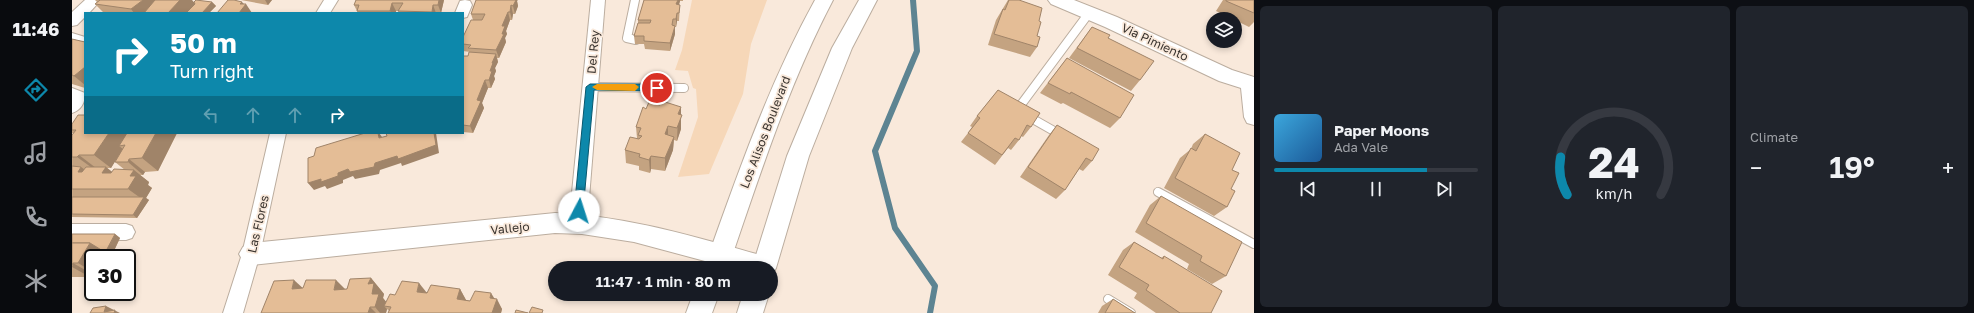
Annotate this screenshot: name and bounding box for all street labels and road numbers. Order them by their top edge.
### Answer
street label: Via Pimiento [1119,20,1191,64]
street label: Del Rey [584,29,602,74]
street label: Los Alisos Boulevard [737,74,793,190]
street label: Las Flores [244,194,272,254]
street label: Vallejo [490,219,530,237]

